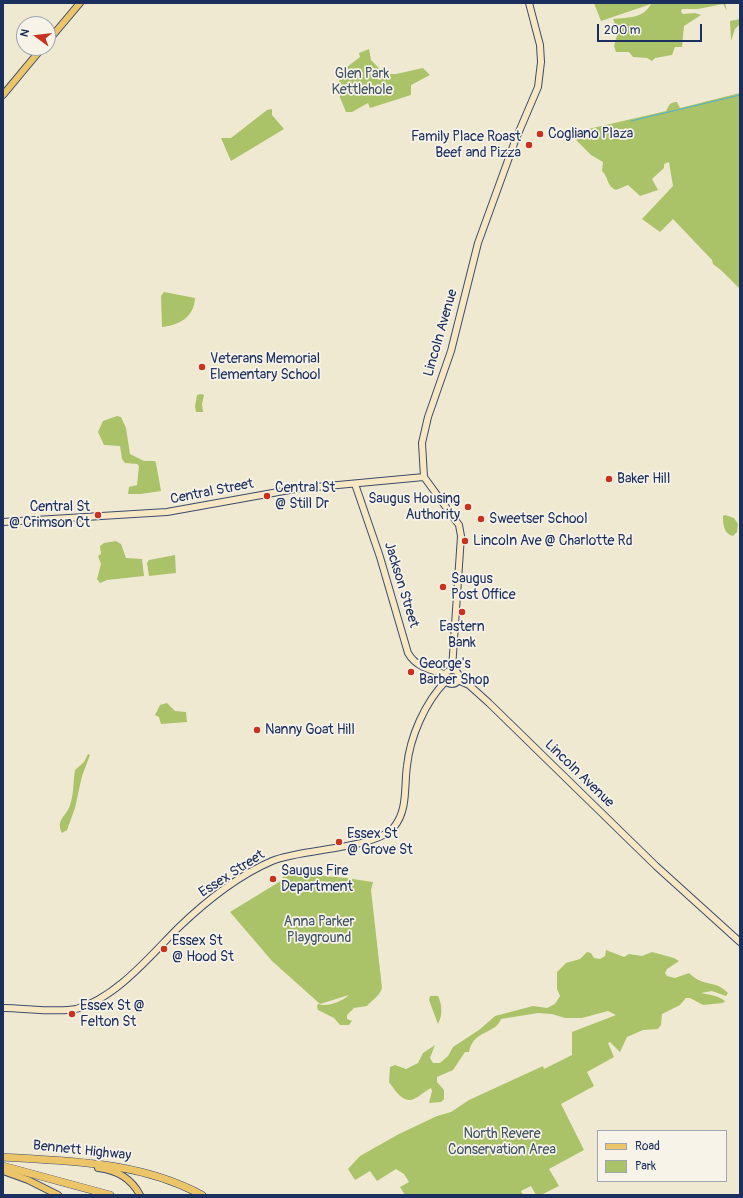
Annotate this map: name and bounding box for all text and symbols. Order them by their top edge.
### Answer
north arrow [16,16,56,56]
scale bar [599,16,704,42]
text: 200 m [604,23,640,38]
text: N [18,28,32,38]
park label: Glen Park Kettlehole [331,66,393,98]
place label: Cogliano Plaza [548,126,633,142]
place label: Family Place Roast Beef and Pizza [411,129,521,162]
marker: Cogliano Plaza [535,129,545,139]
marker: Family Place Roast Beef and Pizza [524,140,534,150]
street label: Lincoln Avenue [421,287,461,379]
place label: Veterans Memorial Elementary School [210,351,321,384]
marker: Veterans Memorial Elementary School [197,362,207,372]
place label: Baker Hill [617,471,670,487]
marker: Baker Hill [604,474,614,484]
street label: Central Street [169,476,255,508]
place label: Central St @ Still Dr [275,480,335,512]
marker: Central St @ Still Dr [262,491,272,501]
place label: Saugus Housing Authority [368,491,460,524]
place label: Central St @ Crimson Ct [9,499,90,532]
marker: Saugus Housing Authority [463,502,473,512]
marker: Central St @ Crimson Ct [93,510,103,520]
place label: Sweetser School [489,511,587,527]
marker: Sweetser School [476,514,486,524]
place label: Lincoln Ave @ Charlotte Rd [473,533,633,549]
marker: Lincoln Ave @ Charlotte Rd [460,536,470,546]
street label: Jackson Street [380,540,422,630]
place label: Saugus Post Office [451,571,516,604]
marker: Saugus Post Office [438,582,448,592]
marker: Eastern Bank [457,607,467,617]
place label: Eastern Bank [439,619,485,652]
place label: George's Barber Shop [419,656,489,688]
marker: George's Barber Shop [406,667,416,677]
place label: Nanny Goat Hill [265,722,355,738]
marker: Nanny Goat Hill [252,725,262,735]
street label: Lincoln Avenue [541,737,617,811]
place label: Essex St @ Grove St [347,826,413,858]
marker: Essex St @ Grove St [334,837,344,847]
street label: Essex Street [196,847,268,901]
place label: Saugus Fire Department [281,863,353,896]
marker: Saugus Fire Department [268,874,278,884]
park label: Anna Parker Playground [284,914,354,946]
place label: Essex St @ Hood St [172,933,234,966]
marker: Essex St @ Hood St [159,944,169,954]
place label: Essex St @ Felton St [80,998,145,1030]
marker: Essex St @ Felton St [67,1009,77,1019]
park label: North Revere Conservation Area [448,1126,556,1158]
legend [597,1130,727,1182]
street label: Bennett Highway [32,1137,132,1165]
text: Road [635,1139,660,1154]
text: Park [635,1159,656,1174]

